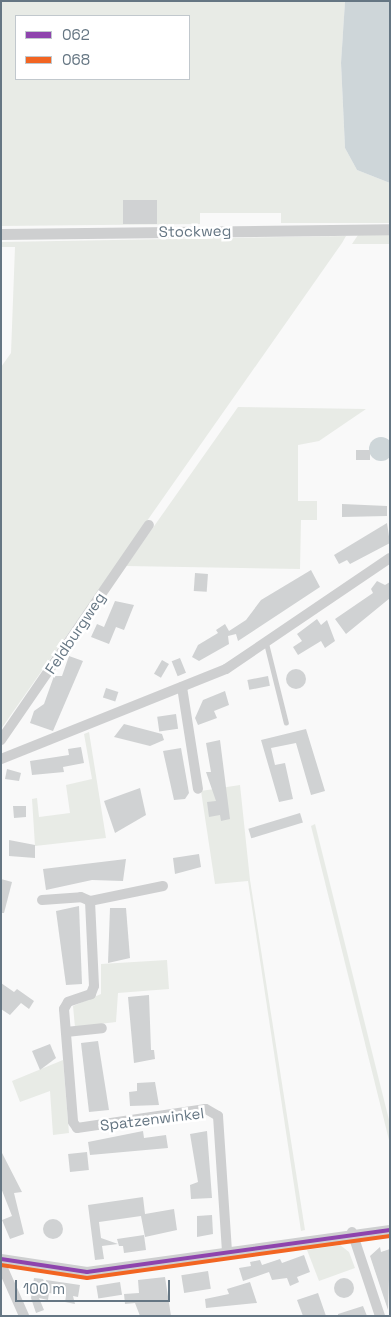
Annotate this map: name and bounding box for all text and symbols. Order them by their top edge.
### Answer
legend [15,15,190,80]
text: 062 [62,25,90,44]
text: 068 [62,50,90,69]
street label: Stockweg [159,221,231,241]
street label: Feldburgweg [41,589,109,677]
street label: Spatzenwinkel [99,1104,205,1134]
scale bar [18,1270,172,1302]
text: 100 m [23,1279,65,1298]

